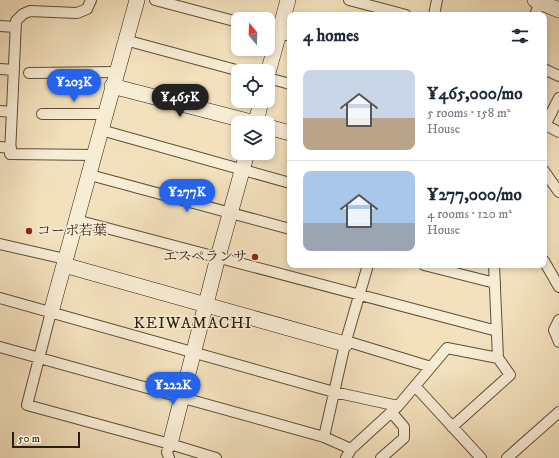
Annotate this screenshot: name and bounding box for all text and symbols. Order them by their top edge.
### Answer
north arrow [231,12,275,56]
map controls [231,12,275,160]
text: 4 homes [303,25,359,47]
icon: filters [509,25,531,47]
button: locate [231,64,275,108]
pin: ¥203K [46,69,102,103]
text: ¥203K [56,74,92,90]
text: ¥465,000/mo [427,83,523,105]
pin: ¥465K [152,84,208,118]
icon: home [335,86,383,134]
text: ¥465K [161,89,199,105]
text: 5 rooms · 158 m² [427,105,511,121]
button: layers [231,116,275,160]
text: House [427,121,460,137]
pin: ¥277K [159,179,215,213]
text: ¥277K [168,184,206,200]
text: ¥277,000/mo [427,184,522,206]
icon: home [335,187,383,235]
text: 4 rooms · 120 m² [427,206,512,222]
place label: コーポ若葉 [37,222,107,240]
text: House [427,222,460,238]
marker: コーポ若葉 [24,226,34,236]
place label: エスペランサ [163,248,247,266]
marker: エスペランサ [250,252,260,262]
district label: KEIWAMACHI [134,313,252,333]
pin: ¥222K [145,372,201,406]
text: ¥222K [154,377,192,393]
scale bar [12,430,80,449]
text: 50 m [18,432,40,446]

